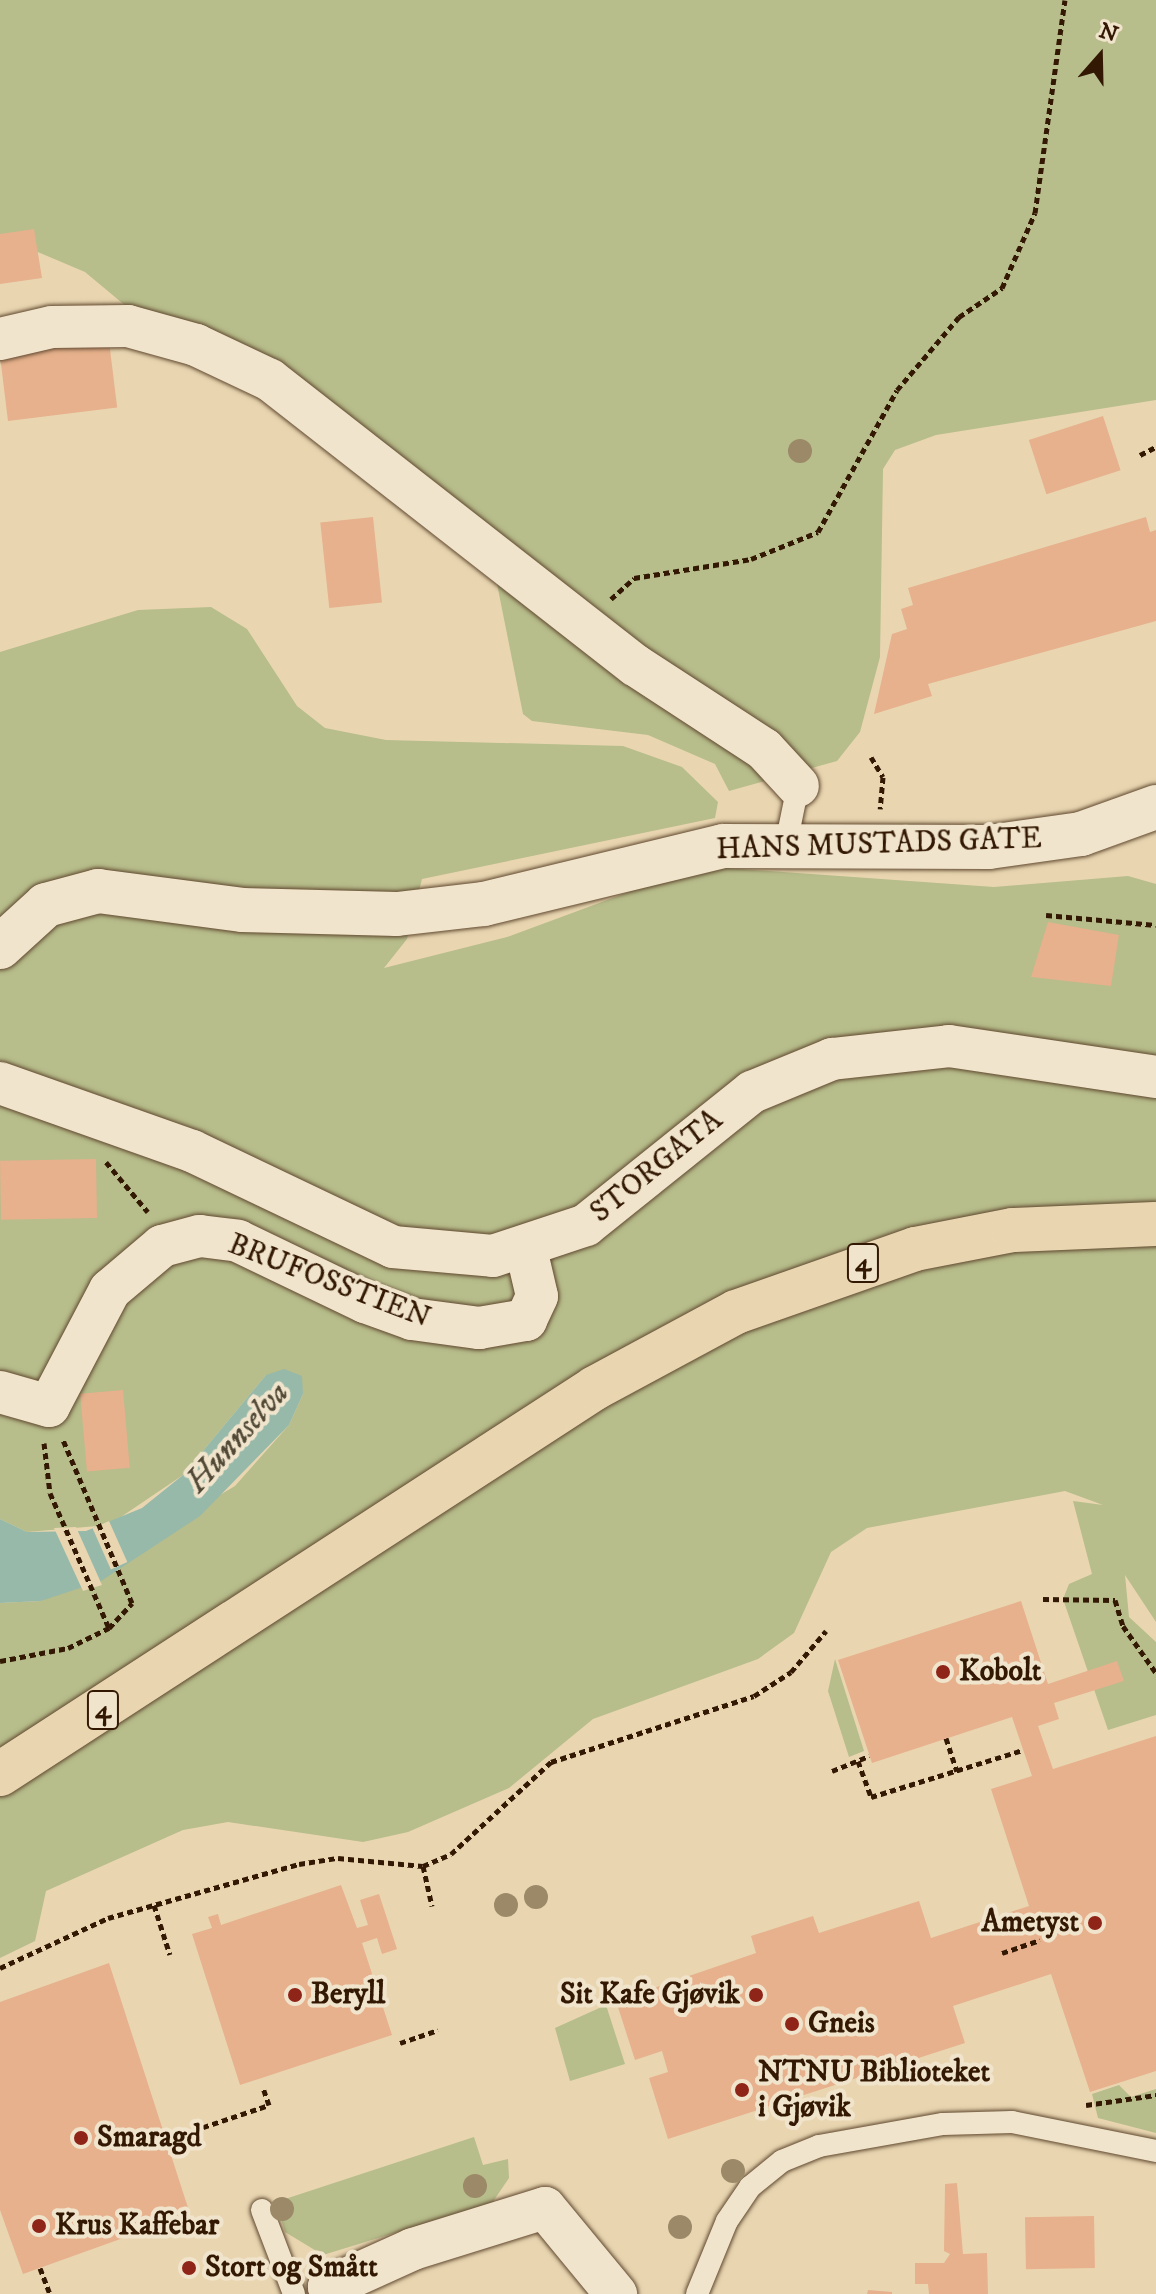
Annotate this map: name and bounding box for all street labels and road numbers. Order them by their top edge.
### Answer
street label: HANS MUSTADS GATE [715,821,1043,869]
street label: STORGATA [584,1103,730,1231]
street label: BRUFOSSTIEN [223,1227,435,1337]
road number: 4 [845,1239,881,1287]
road number: 4 [85,1686,121,1734]

